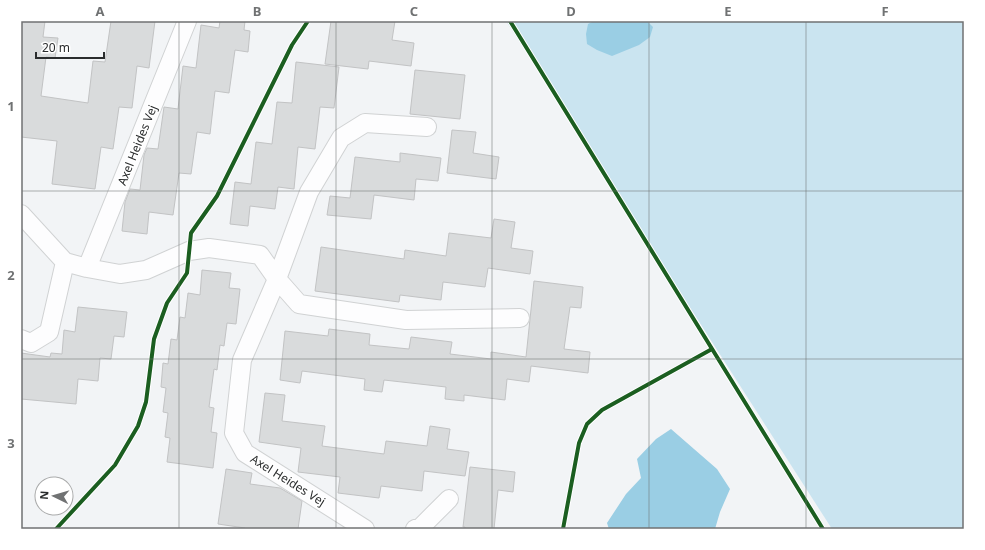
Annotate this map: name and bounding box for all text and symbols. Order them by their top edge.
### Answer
text: A [96,2,105,20]
text: B [253,2,261,20]
text: C [410,2,418,20]
text: D [566,2,576,20]
text: E [724,2,732,20]
text: F [881,2,889,20]
scale bar [36,34,104,60]
text: 20 m [42,39,70,56]
text: 1 [7,97,15,115]
street label: Axel Heides Vej [113,102,161,188]
text: 2 [7,266,15,284]
text: 3 [7,434,15,452]
street label: Axel Heides Vej [247,450,329,510]
north arrow [34,476,74,516]
text: N [36,490,51,500]

